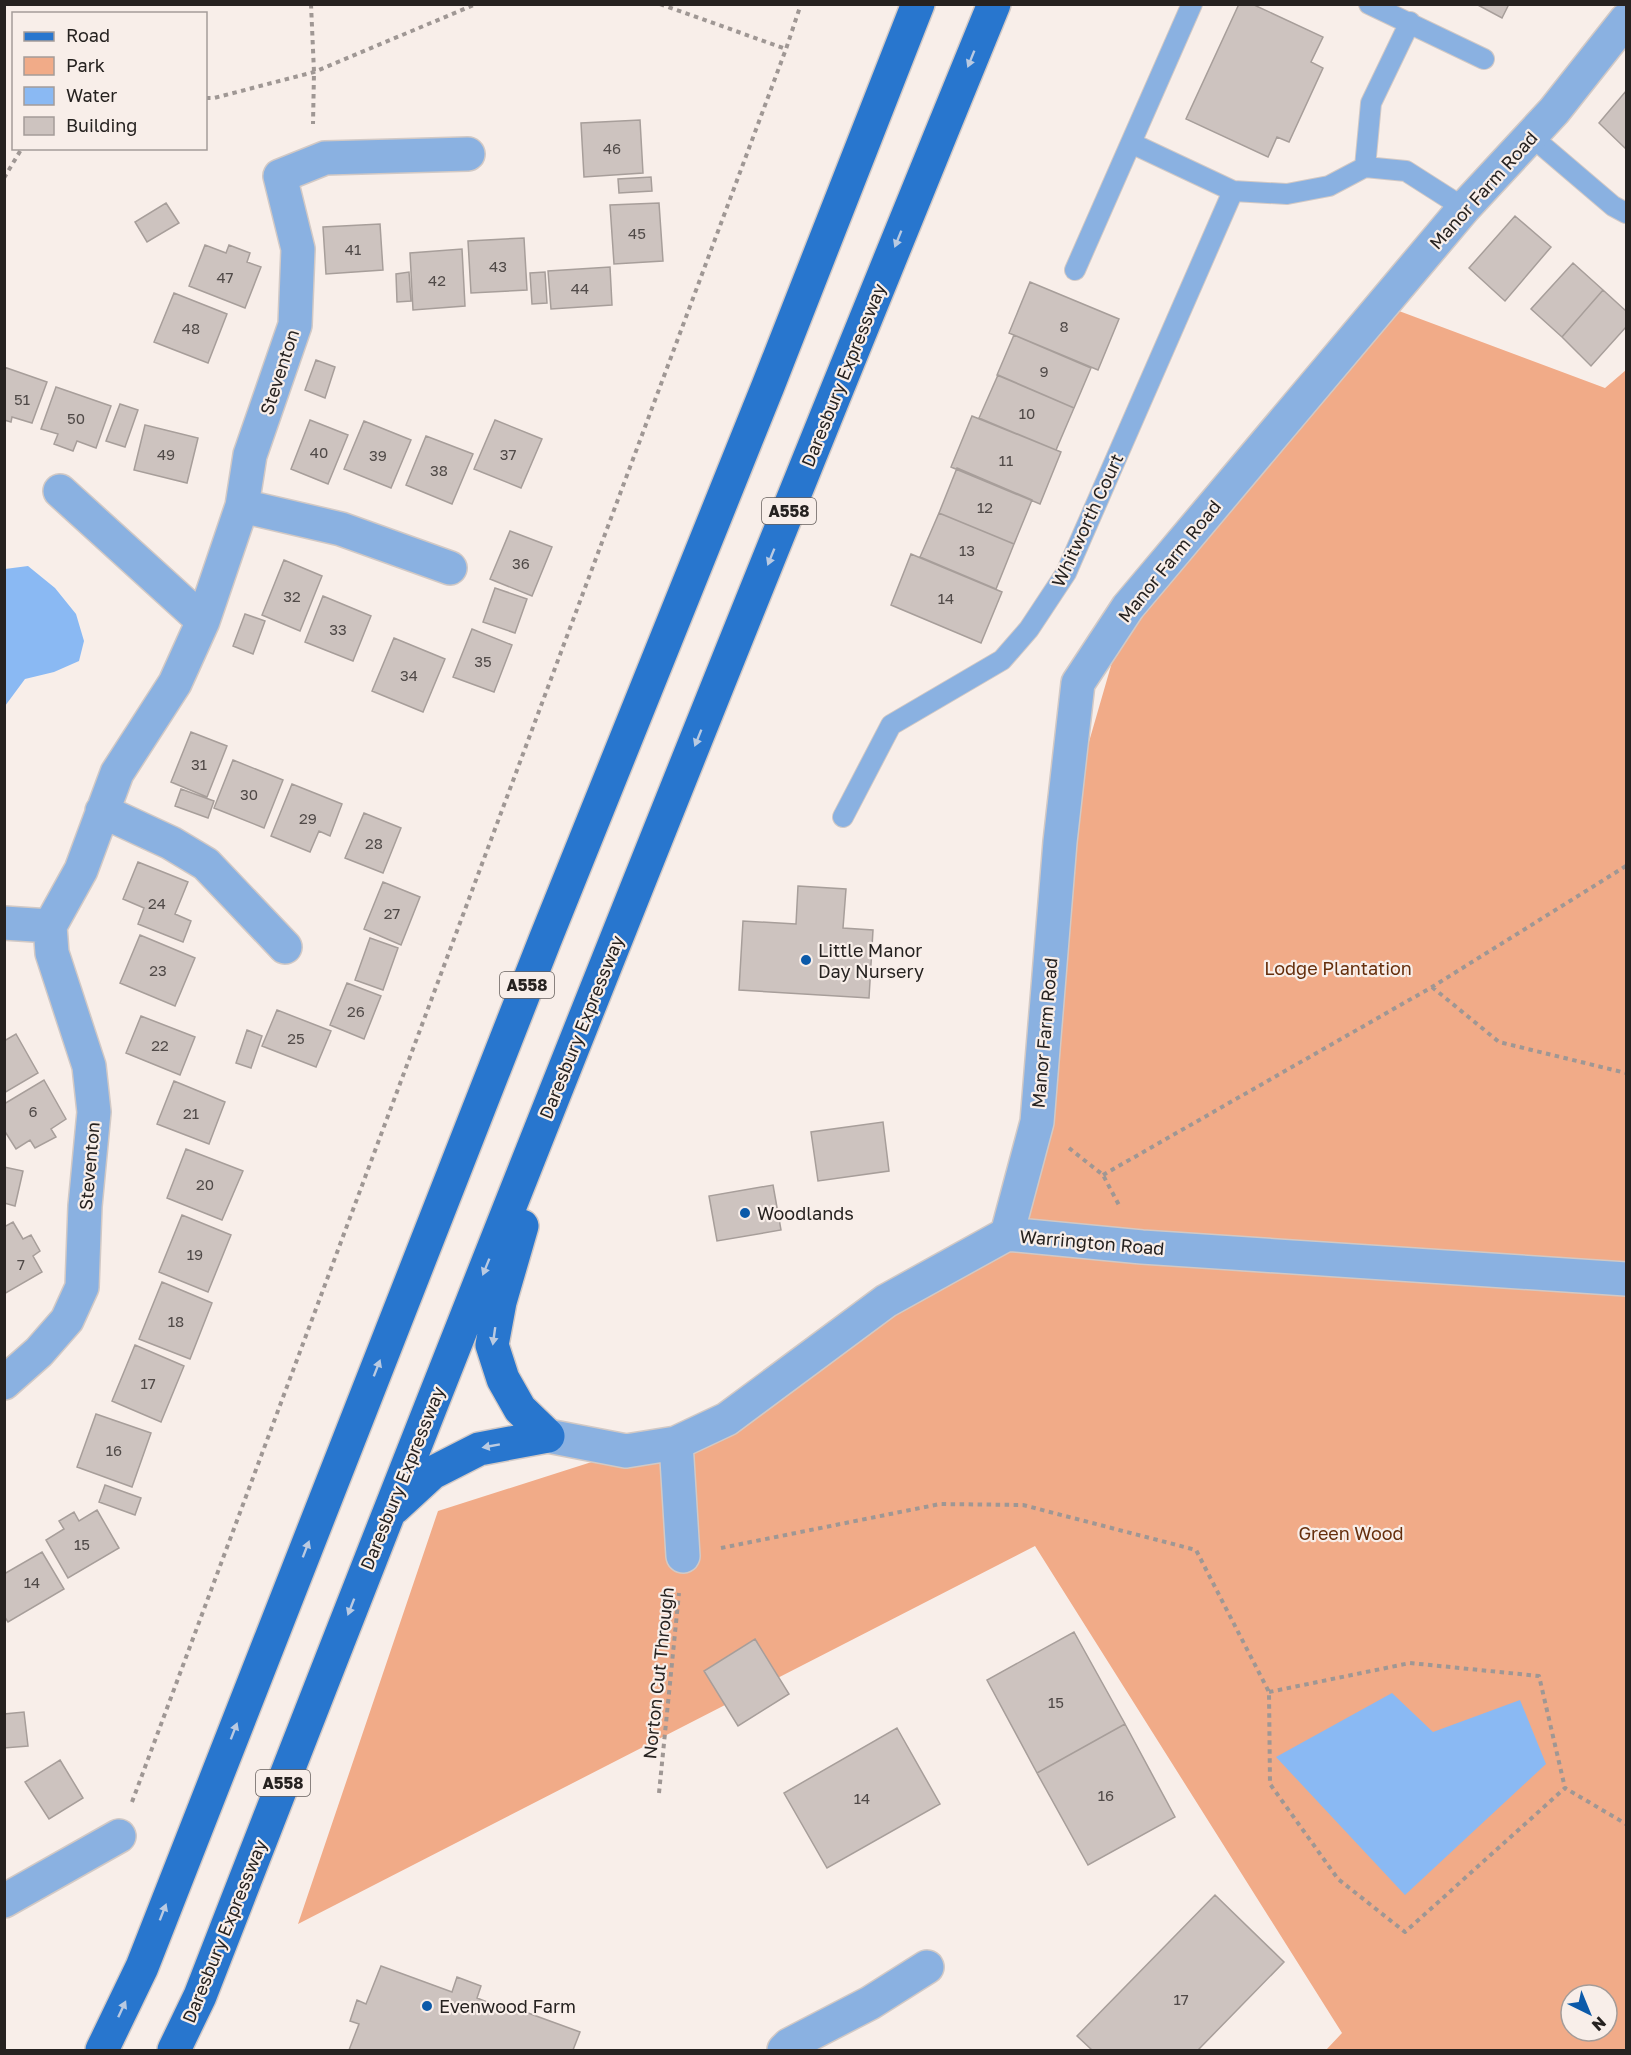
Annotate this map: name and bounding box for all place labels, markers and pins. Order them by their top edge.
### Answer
place label: Little Manor Day Nursery [818,939,924,982]
marker: Little Manor Day Nursery [799,953,813,967]
place label: Woodlands [757,1202,854,1224]
marker: Woodlands [738,1206,752,1220]
place label: Evenwood Farm [439,1995,576,2017]
marker: Evenwood Farm [420,1999,434,2013]

